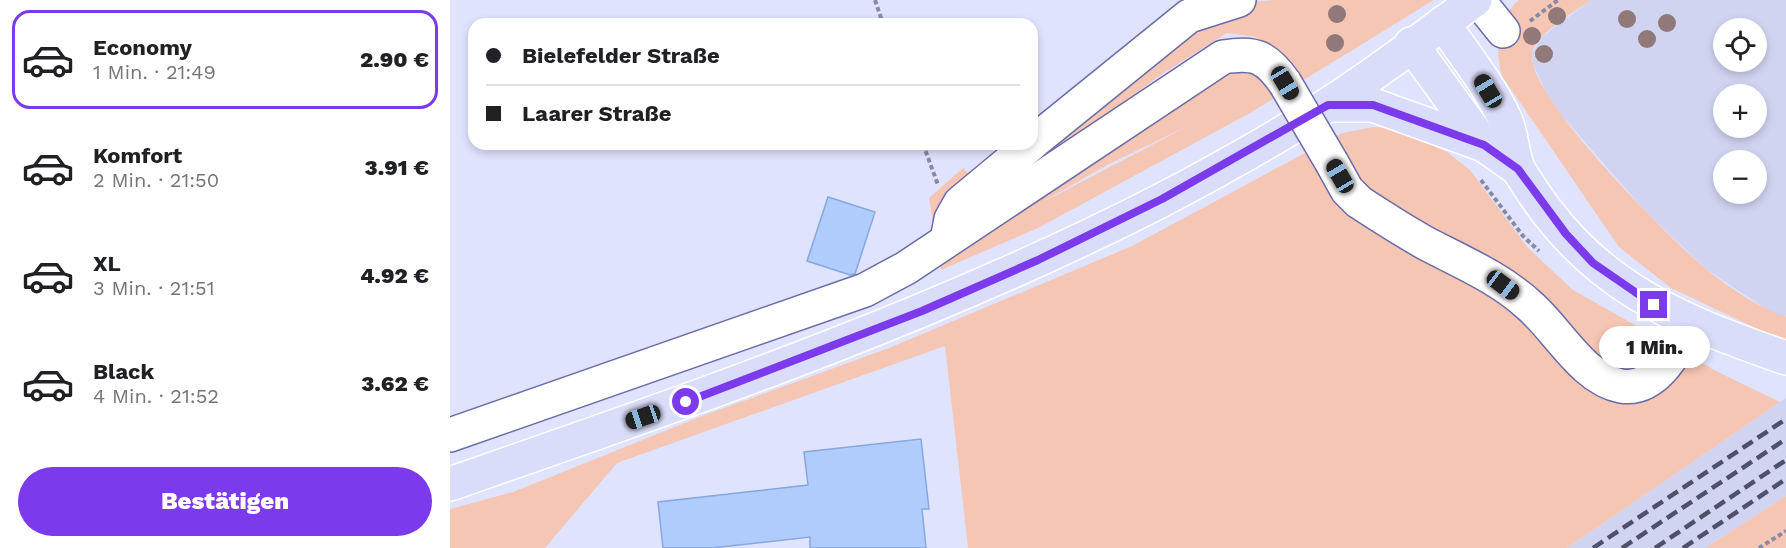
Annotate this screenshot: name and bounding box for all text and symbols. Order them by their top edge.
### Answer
map controls [1713,18,1767,204]
button: locate [1713,18,1767,72]
icon: car [21,33,75,87]
text: Economy [93,35,192,60]
text: Bielefelder Straße [522,43,720,68]
text: 2.90 € [360,47,429,72]
text: 1 Min. · 21:49 [93,60,216,84]
car [1268,63,1302,103]
car [1471,71,1505,111]
button: + [1713,84,1767,138]
text: Laarer Straße [522,101,671,126]
icon: car [21,141,75,195]
text: Komfort [93,143,182,168]
button: − [1713,150,1767,204]
text: 3.91 € [365,155,429,180]
car [1323,156,1357,196]
text: 2 Min. · 21:50 [93,168,219,192]
icon: car [21,249,75,303]
text: XL [93,251,121,276]
text: 4.92 € [360,263,429,288]
car [1483,267,1523,303]
text: 3 Min. · 21:51 [93,276,215,300]
route end [1640,291,1667,318]
callout: 1 Min. [1598,326,1710,368]
text: 1 Min. [1626,335,1683,359]
icon: car [21,357,75,411]
text: Black [93,359,154,384]
text: 3.62 € [361,371,429,396]
text: 4 Min. · 21:52 [93,384,219,408]
route start [672,388,699,415]
car [623,403,663,431]
button: Bestätigen [18,467,432,536]

